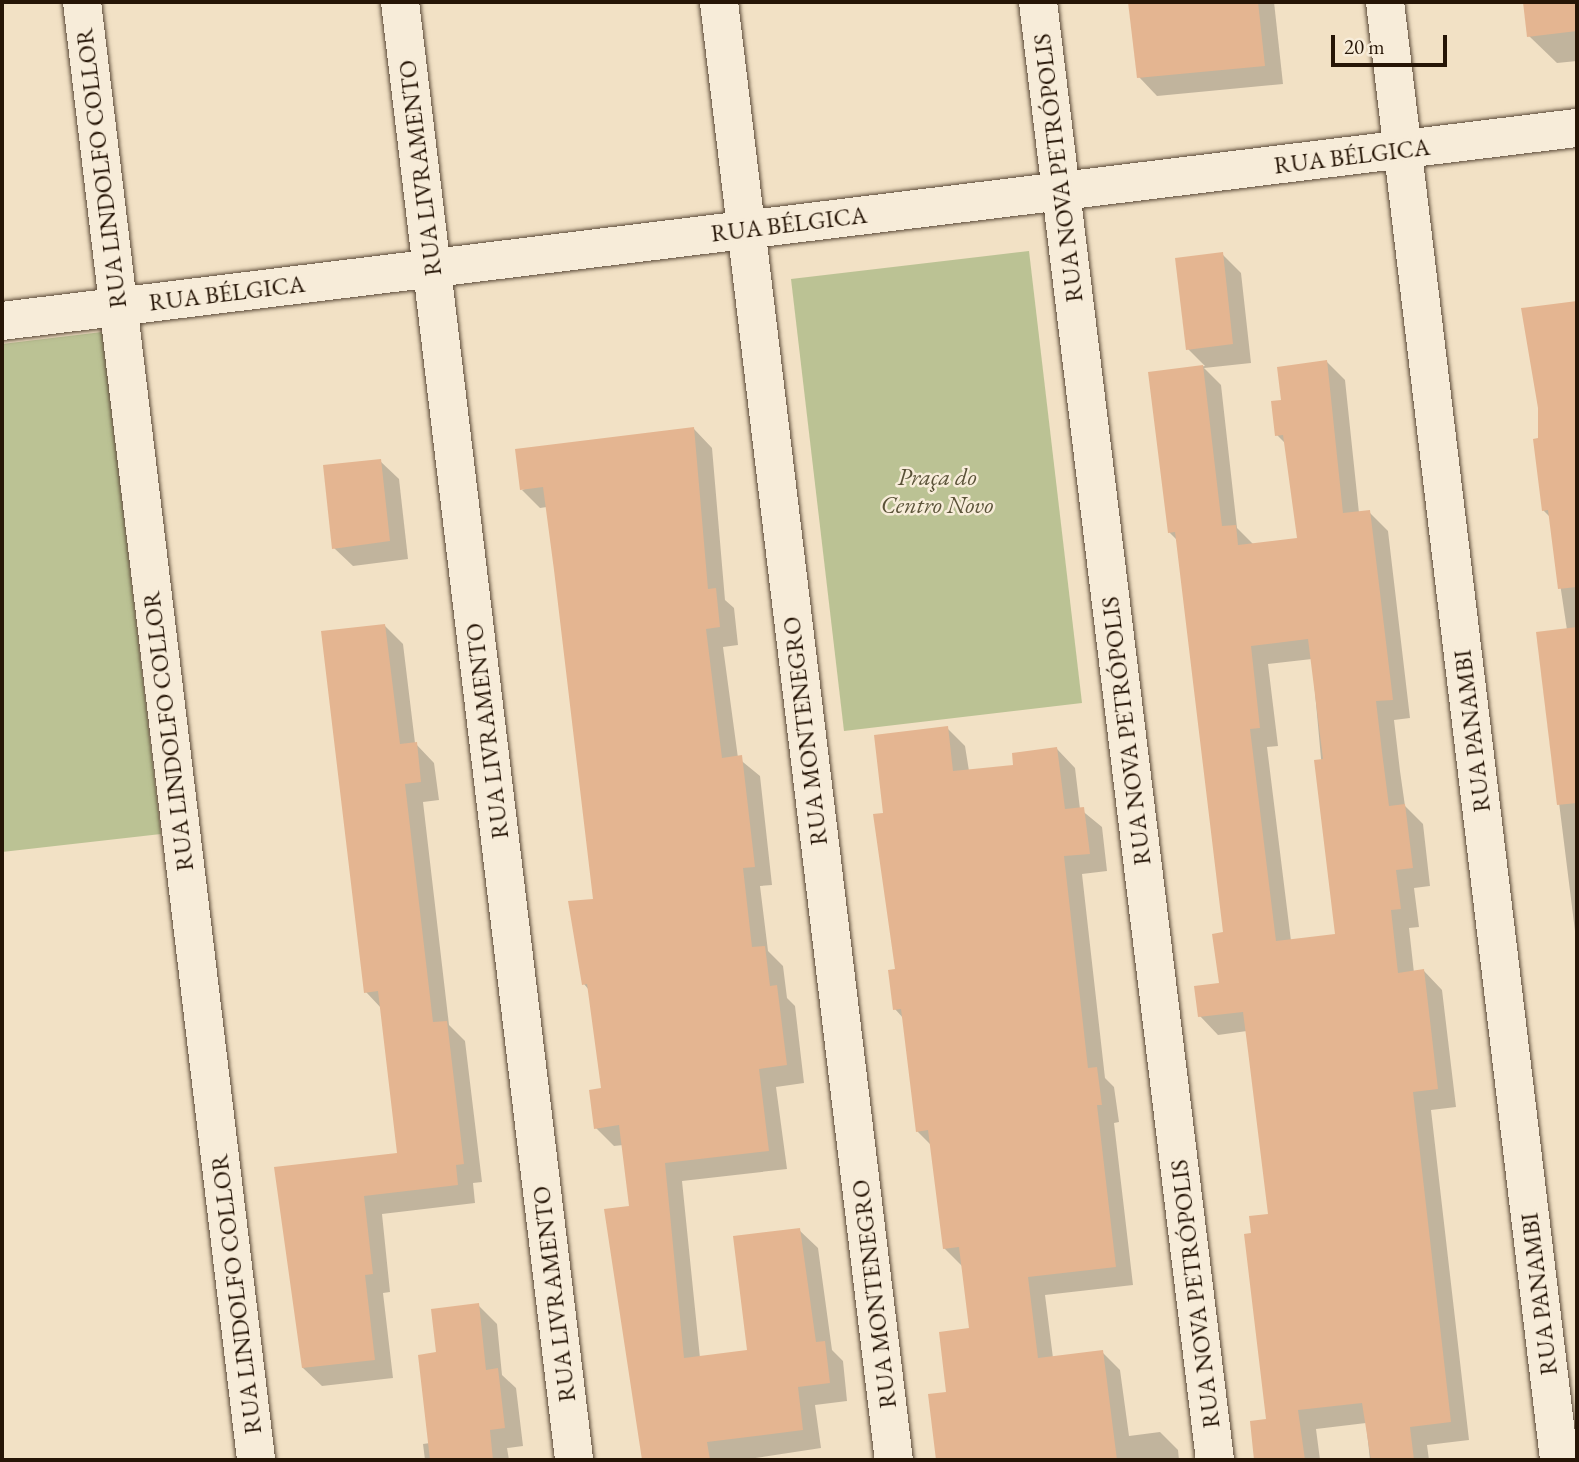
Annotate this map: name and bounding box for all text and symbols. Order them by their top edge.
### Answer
scale bar [1334,21,1450,65]
street label: RUA LINDOLFO COLLOR [70,26,132,310]
street label: RUA NOVA PETRÓPOLIS [1027,32,1089,304]
text: 20 m [1344,33,1385,60]
street label: RUA LIVRAMENTO [392,58,448,278]
street label: RUA BÉLGICA [1272,132,1432,180]
street label: RUA BÉLGICA [709,200,869,248]
street label: RUA BÉLGICA [147,269,307,317]
park label: Praça do Centro Novo [881,463,993,519]
street label: RUA LINDOLFO COLLOR [137,589,199,873]
street label: RUA NOVA PETRÓPOLIS [1095,595,1157,867]
street label: RUA MONTENEGRO [777,615,833,847]
street label: RUA LIVRAMENTO [459,621,515,841]
street label: RUA PANAMBI [1448,648,1496,814]
street label: RUA LINDOLFO COLLOR [205,1152,267,1436]
street label: RUA NOVA PETRÓPOLIS [1164,1158,1226,1430]
street label: RUA MONTENEGRO [846,1178,902,1410]
street label: RUA LIVRAMENTO [526,1184,582,1404]
street label: RUA PANAMBI [1515,1211,1563,1377]

